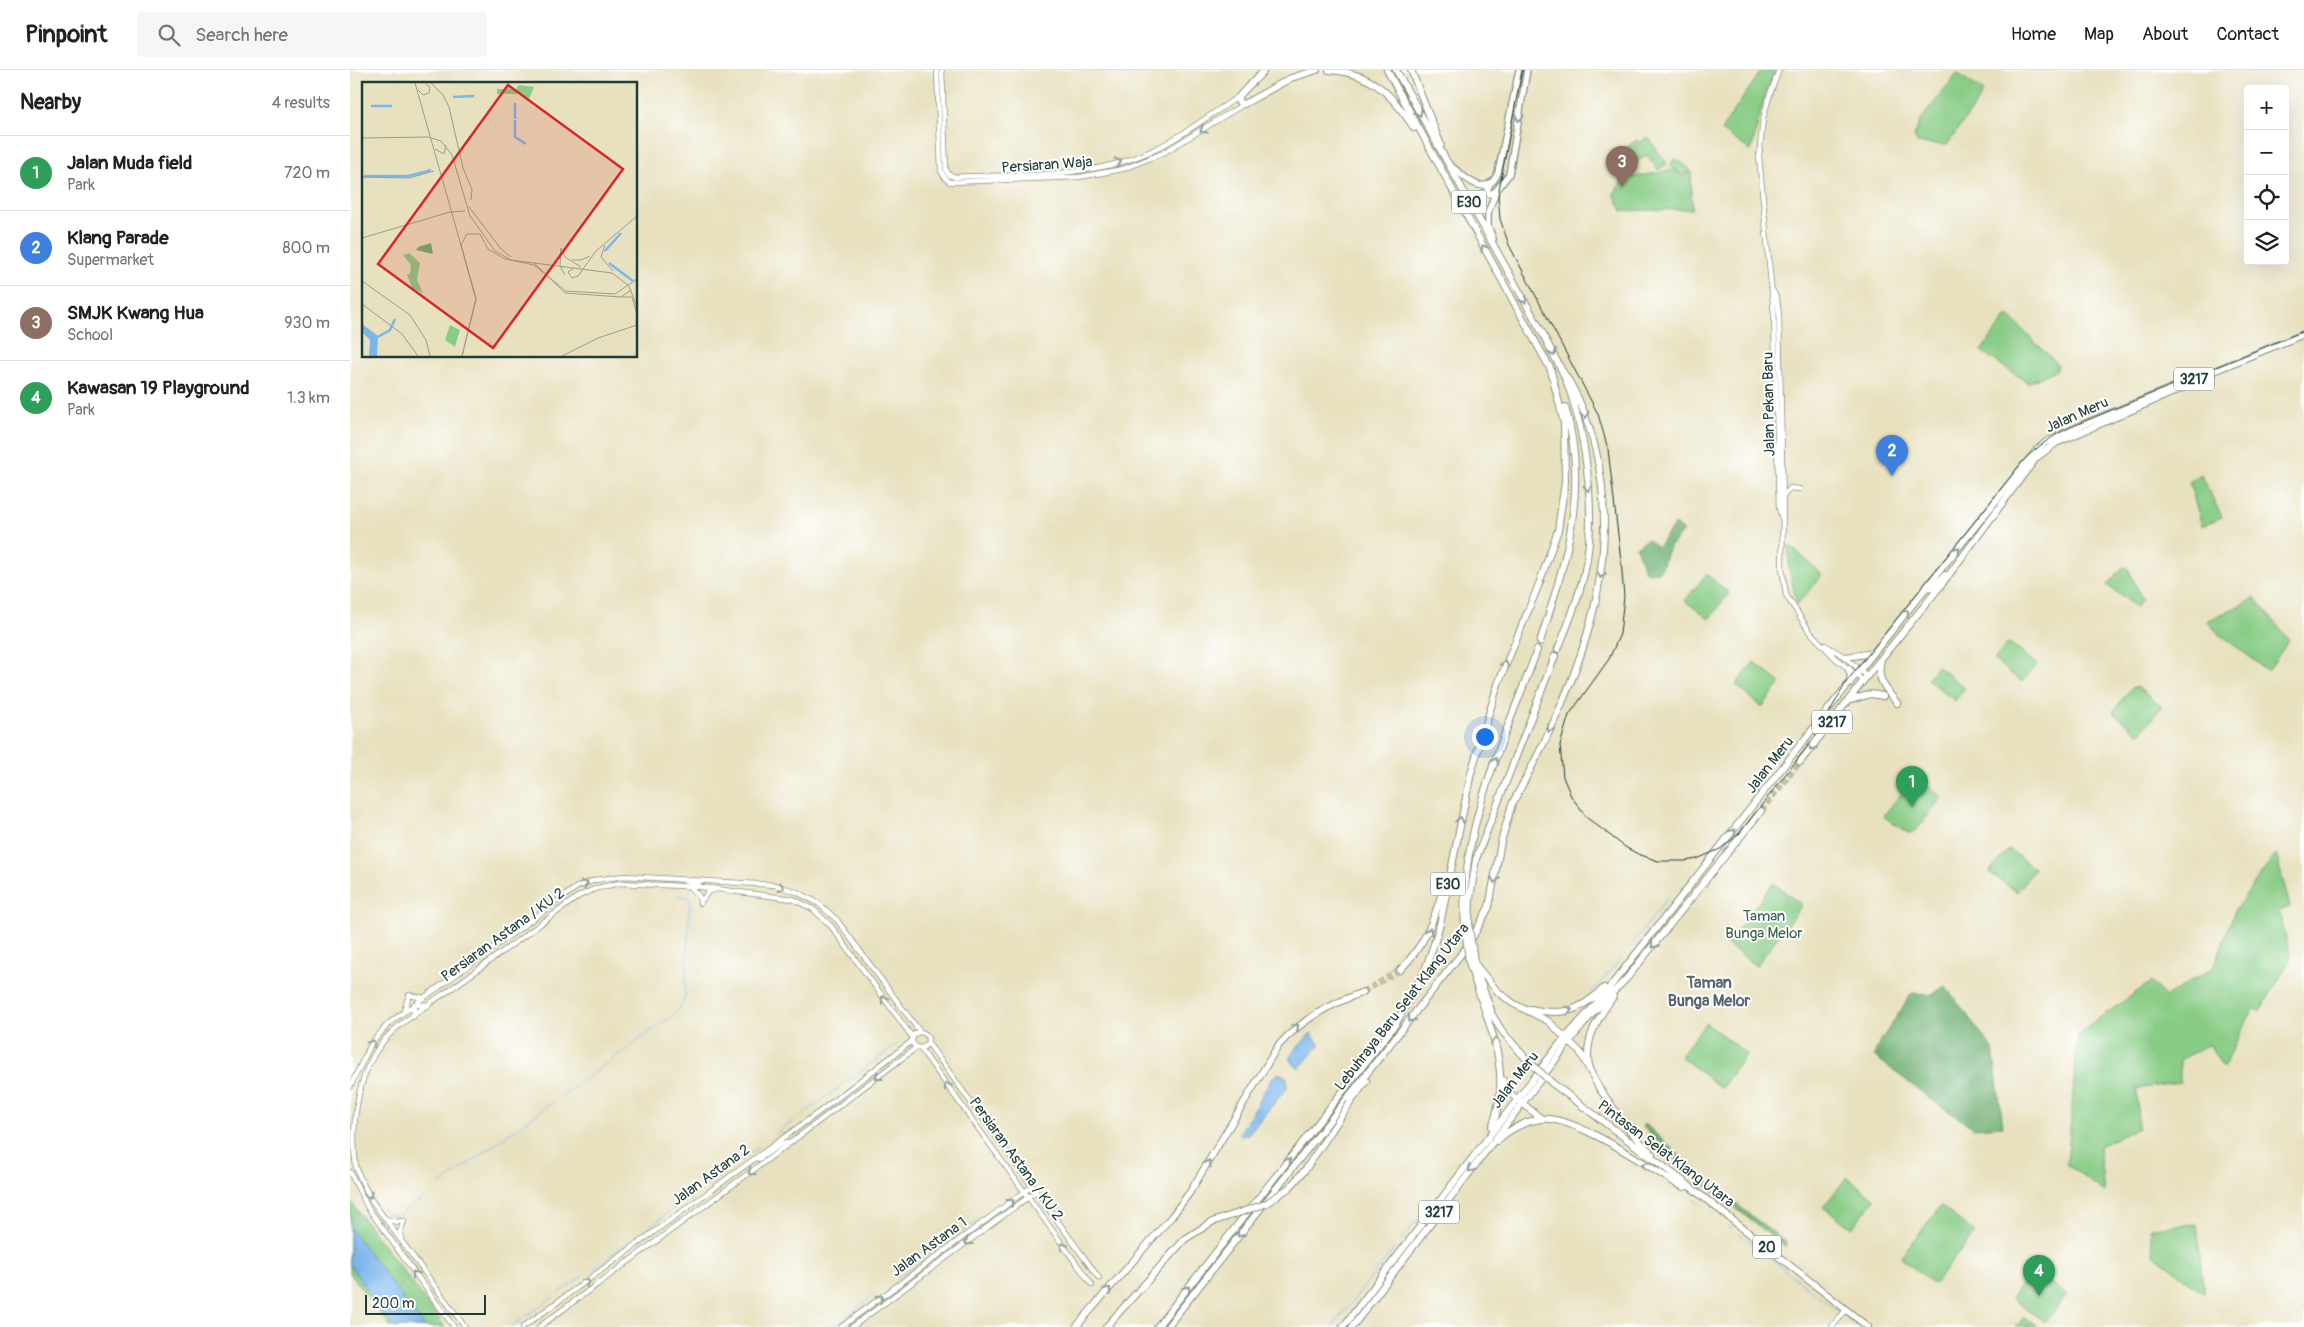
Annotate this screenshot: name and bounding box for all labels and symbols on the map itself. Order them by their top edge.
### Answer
inset map [362,82,638,358]
one-way arrow [1413,107,1423,116]
one-way arrow [1514,114,1524,122]
one-way arrow [1199,123,1208,133]
pin: 3 [1606,146,1638,187]
street label: Persiaran Waja [1001,152,1093,178]
one-way arrow [1113,157,1122,168]
road number: E30 [1452,190,1486,214]
one-way arrow [1481,244,1491,253]
one-way arrow [1518,295,1528,304]
one-way arrow [1547,348,1557,357]
street label: Jalan Pekan Baru [1759,352,1779,456]
road number: 3217 [2174,368,2214,390]
street label: Jalan Meru [2042,393,2112,437]
one-way arrow [1579,411,1589,419]
pin: 2 [1876,435,1908,476]
one-way arrow [1583,484,1594,492]
one-way arrow [1951,547,1959,556]
one-way arrow [1596,571,1606,580]
one-way arrow [1900,609,1909,619]
one-way arrow [1499,660,1510,669]
road number: 3217 [1812,710,1852,734]
your location [1472,724,1498,750]
one-way arrow [1546,724,1556,733]
street label: Jalan Meru [1742,733,1798,797]
one-way arrow [1809,741,1818,751]
one-way arrow [1489,757,1499,766]
pin: 1 [1896,766,1928,807]
one-way arrow [1454,816,1465,825]
one-way arrow [1727,829,1735,838]
road number: E30 [1430,872,1466,896]
one-way arrow [1490,876,1500,884]
one-way arrow [580,880,589,890]
one-way arrow [776,882,785,892]
street label: Persiaran Astana / KU 2 [438,884,568,986]
park label: Taman Bunga Melor [1725,907,1803,943]
street label: Lebuhraya Baru Selat Klang Utara [1331,919,1473,1095]
one-way arrow [1423,927,1433,936]
one-way arrow [1651,939,1659,948]
district label: Taman Bunga Melor [1668,973,1751,1011]
one-way arrow [880,995,890,1004]
one-way arrow [1565,1005,1574,1015]
one-way arrow [1408,1013,1416,1022]
one-way arrow [1291,1024,1300,1033]
one-way arrow [1490,1037,1500,1046]
one-way arrow [366,1040,375,1049]
street label: Jalan Meru [1487,1048,1543,1112]
one-way arrow [874,1071,884,1080]
one-way arrow [944,1082,953,1092]
street label: Persiaran Astana / KU 2 [965,1094,1067,1224]
street label: Pintasan Selat Klang Utara [1594,1096,1738,1212]
street label: Jalan Astana 2 [668,1140,754,1210]
one-way arrow [1282,1157,1291,1167]
one-way arrow [1201,1159,1211,1168]
one-way arrow [1642,1161,1651,1171]
one-way arrow [1468,1163,1477,1173]
one-way arrow [747,1166,756,1175]
one-way arrow [363,1190,373,1199]
one-way arrow [1005,1199,1015,1208]
road number: 3217 [1419,1200,1459,1224]
street label: Jalan Astana 1 [887,1213,971,1281]
one-way arrow [1237,1228,1246,1238]
one-way arrow [964,1236,974,1245]
road number: 20 [1753,1236,1781,1258]
one-way arrow [1061,1243,1069,1252]
pin: 4 [2023,1255,2055,1296]
one-way arrow [412,1270,421,1279]
one-way arrow [580,1279,590,1288]
one-way arrow [1182,1286,1190,1295]
one-way arrow [1102,1287,1111,1296]
scale bar [365,1292,486,1315]
one-way arrow [874,1295,884,1304]

